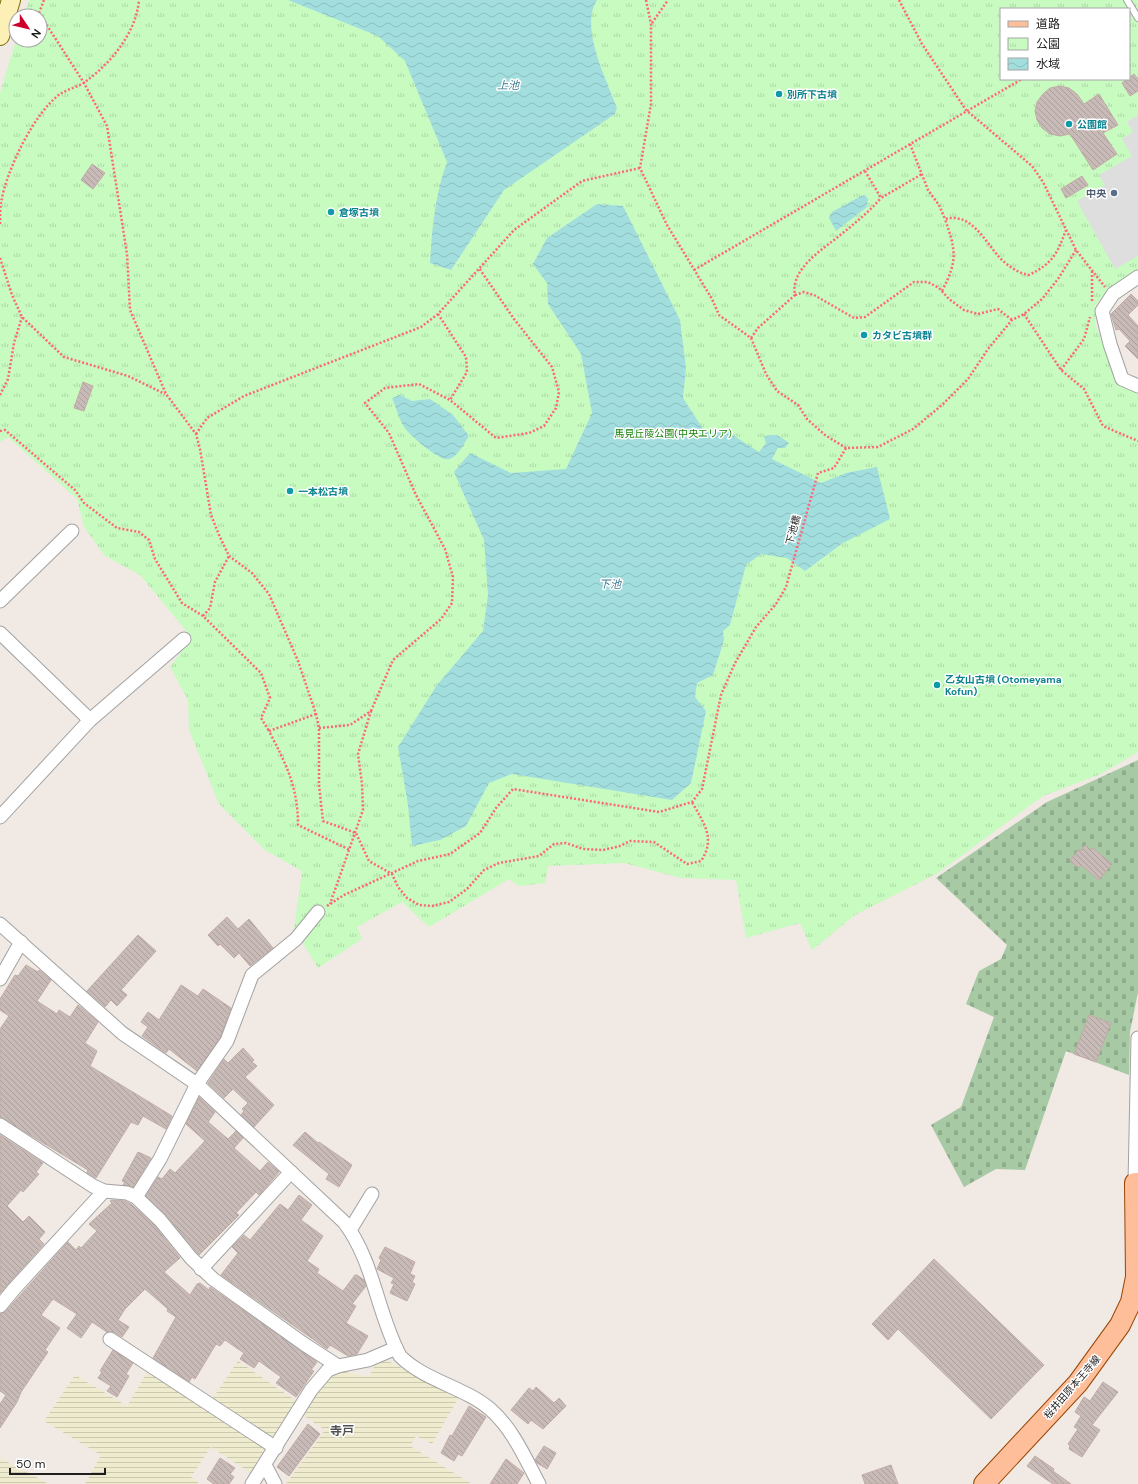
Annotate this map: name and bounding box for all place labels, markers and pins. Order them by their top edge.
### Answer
place label: 別所下古墳 [787,88,838,101]
marker: 別所下古墳 [774,89,784,99]
place label: 公園館 [1077,118,1107,131]
marker: 公園館 [1064,119,1074,129]
place label: 中央 [1086,187,1107,200]
marker: 中央 [1109,188,1119,198]
place label: 倉塚古墳 [339,206,380,219]
marker: 倉塚古墳 [326,207,336,217]
place label: カタビ古墳群 [872,329,932,342]
marker: カタビ古墳群 [859,330,869,340]
place label: 一本松古墳 [298,485,349,498]
marker: 一本松古墳 [285,486,295,496]
place label: 乙女山古墳 (Otomeyama Kofun) [945,673,1062,698]
marker: 乙女山古墳 (Otomeyama Kofun) [932,680,942,690]

